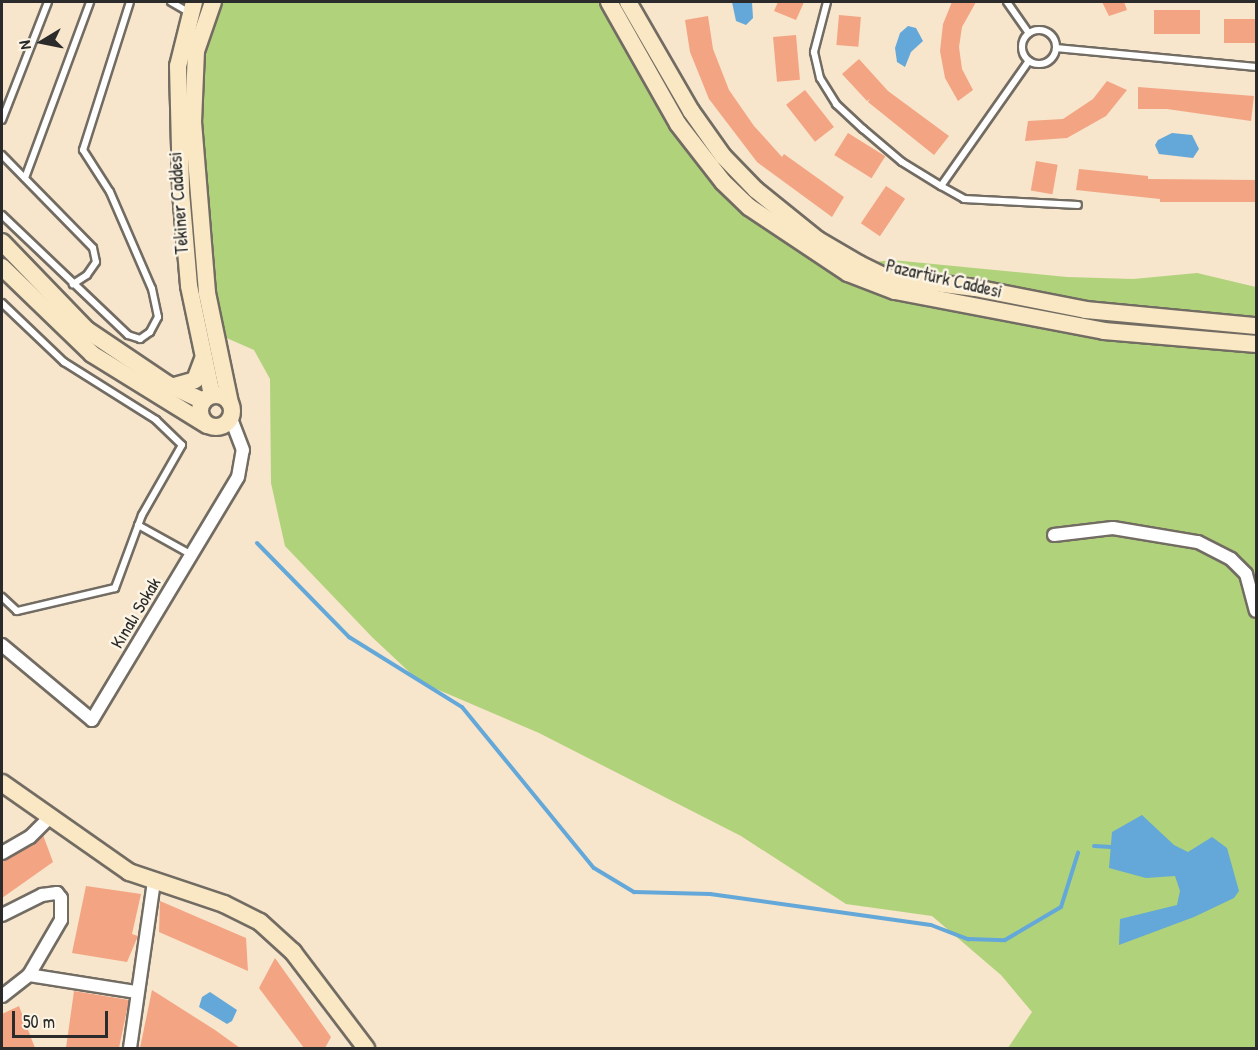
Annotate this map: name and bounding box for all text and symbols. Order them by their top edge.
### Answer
north arrow [12,12,72,72]
text: N [13,39,36,51]
street label: Tekiner Caddesi [165,151,193,255]
street label: Pazartürk Caddesi [884,255,1004,303]
street label: Kınalı Sokak [106,574,166,652]
scale bar [15,999,111,1037]
text: 50 m [23,1009,55,1034]

